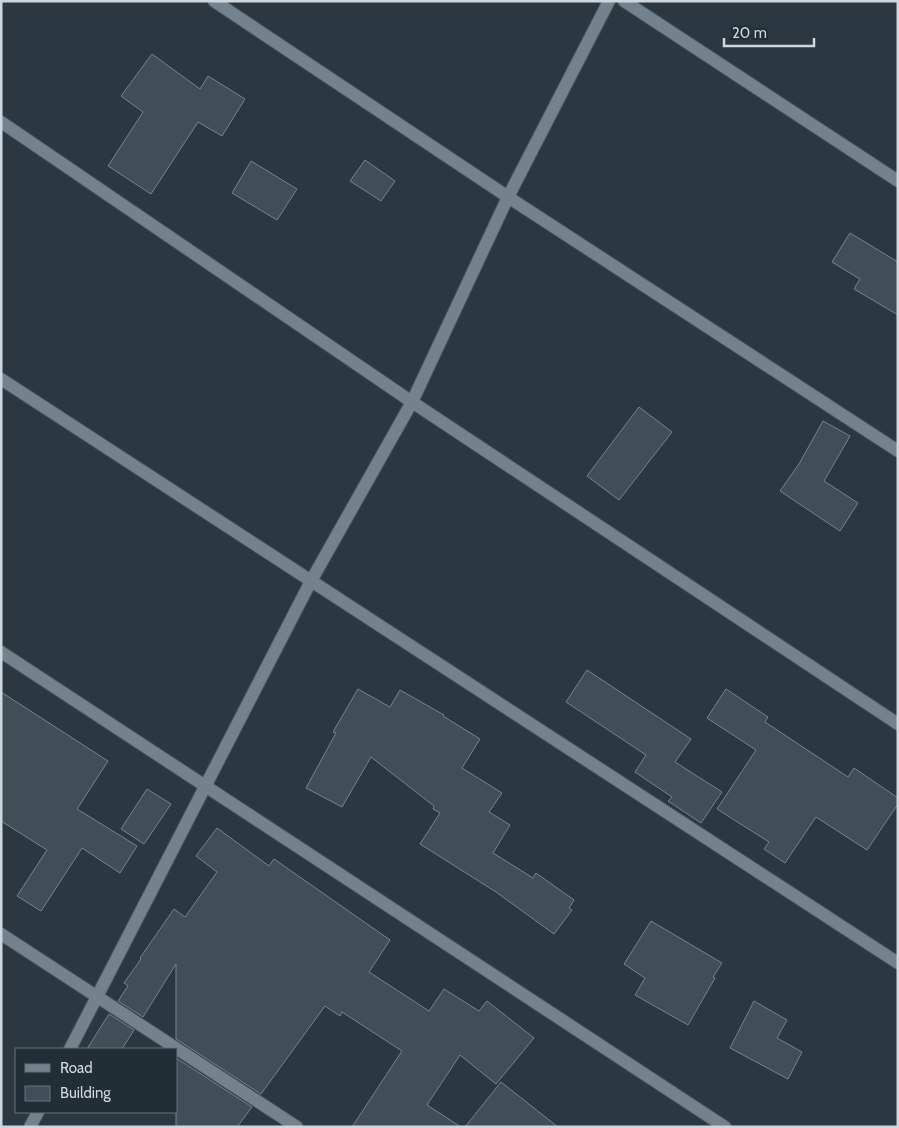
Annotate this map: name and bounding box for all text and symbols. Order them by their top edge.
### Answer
scale bar [724,15,814,47]
text: 20 m [732,24,767,42]
legend [15,1048,178,1113]
text: Road [60,1059,93,1077]
text: Building [60,1084,111,1102]

